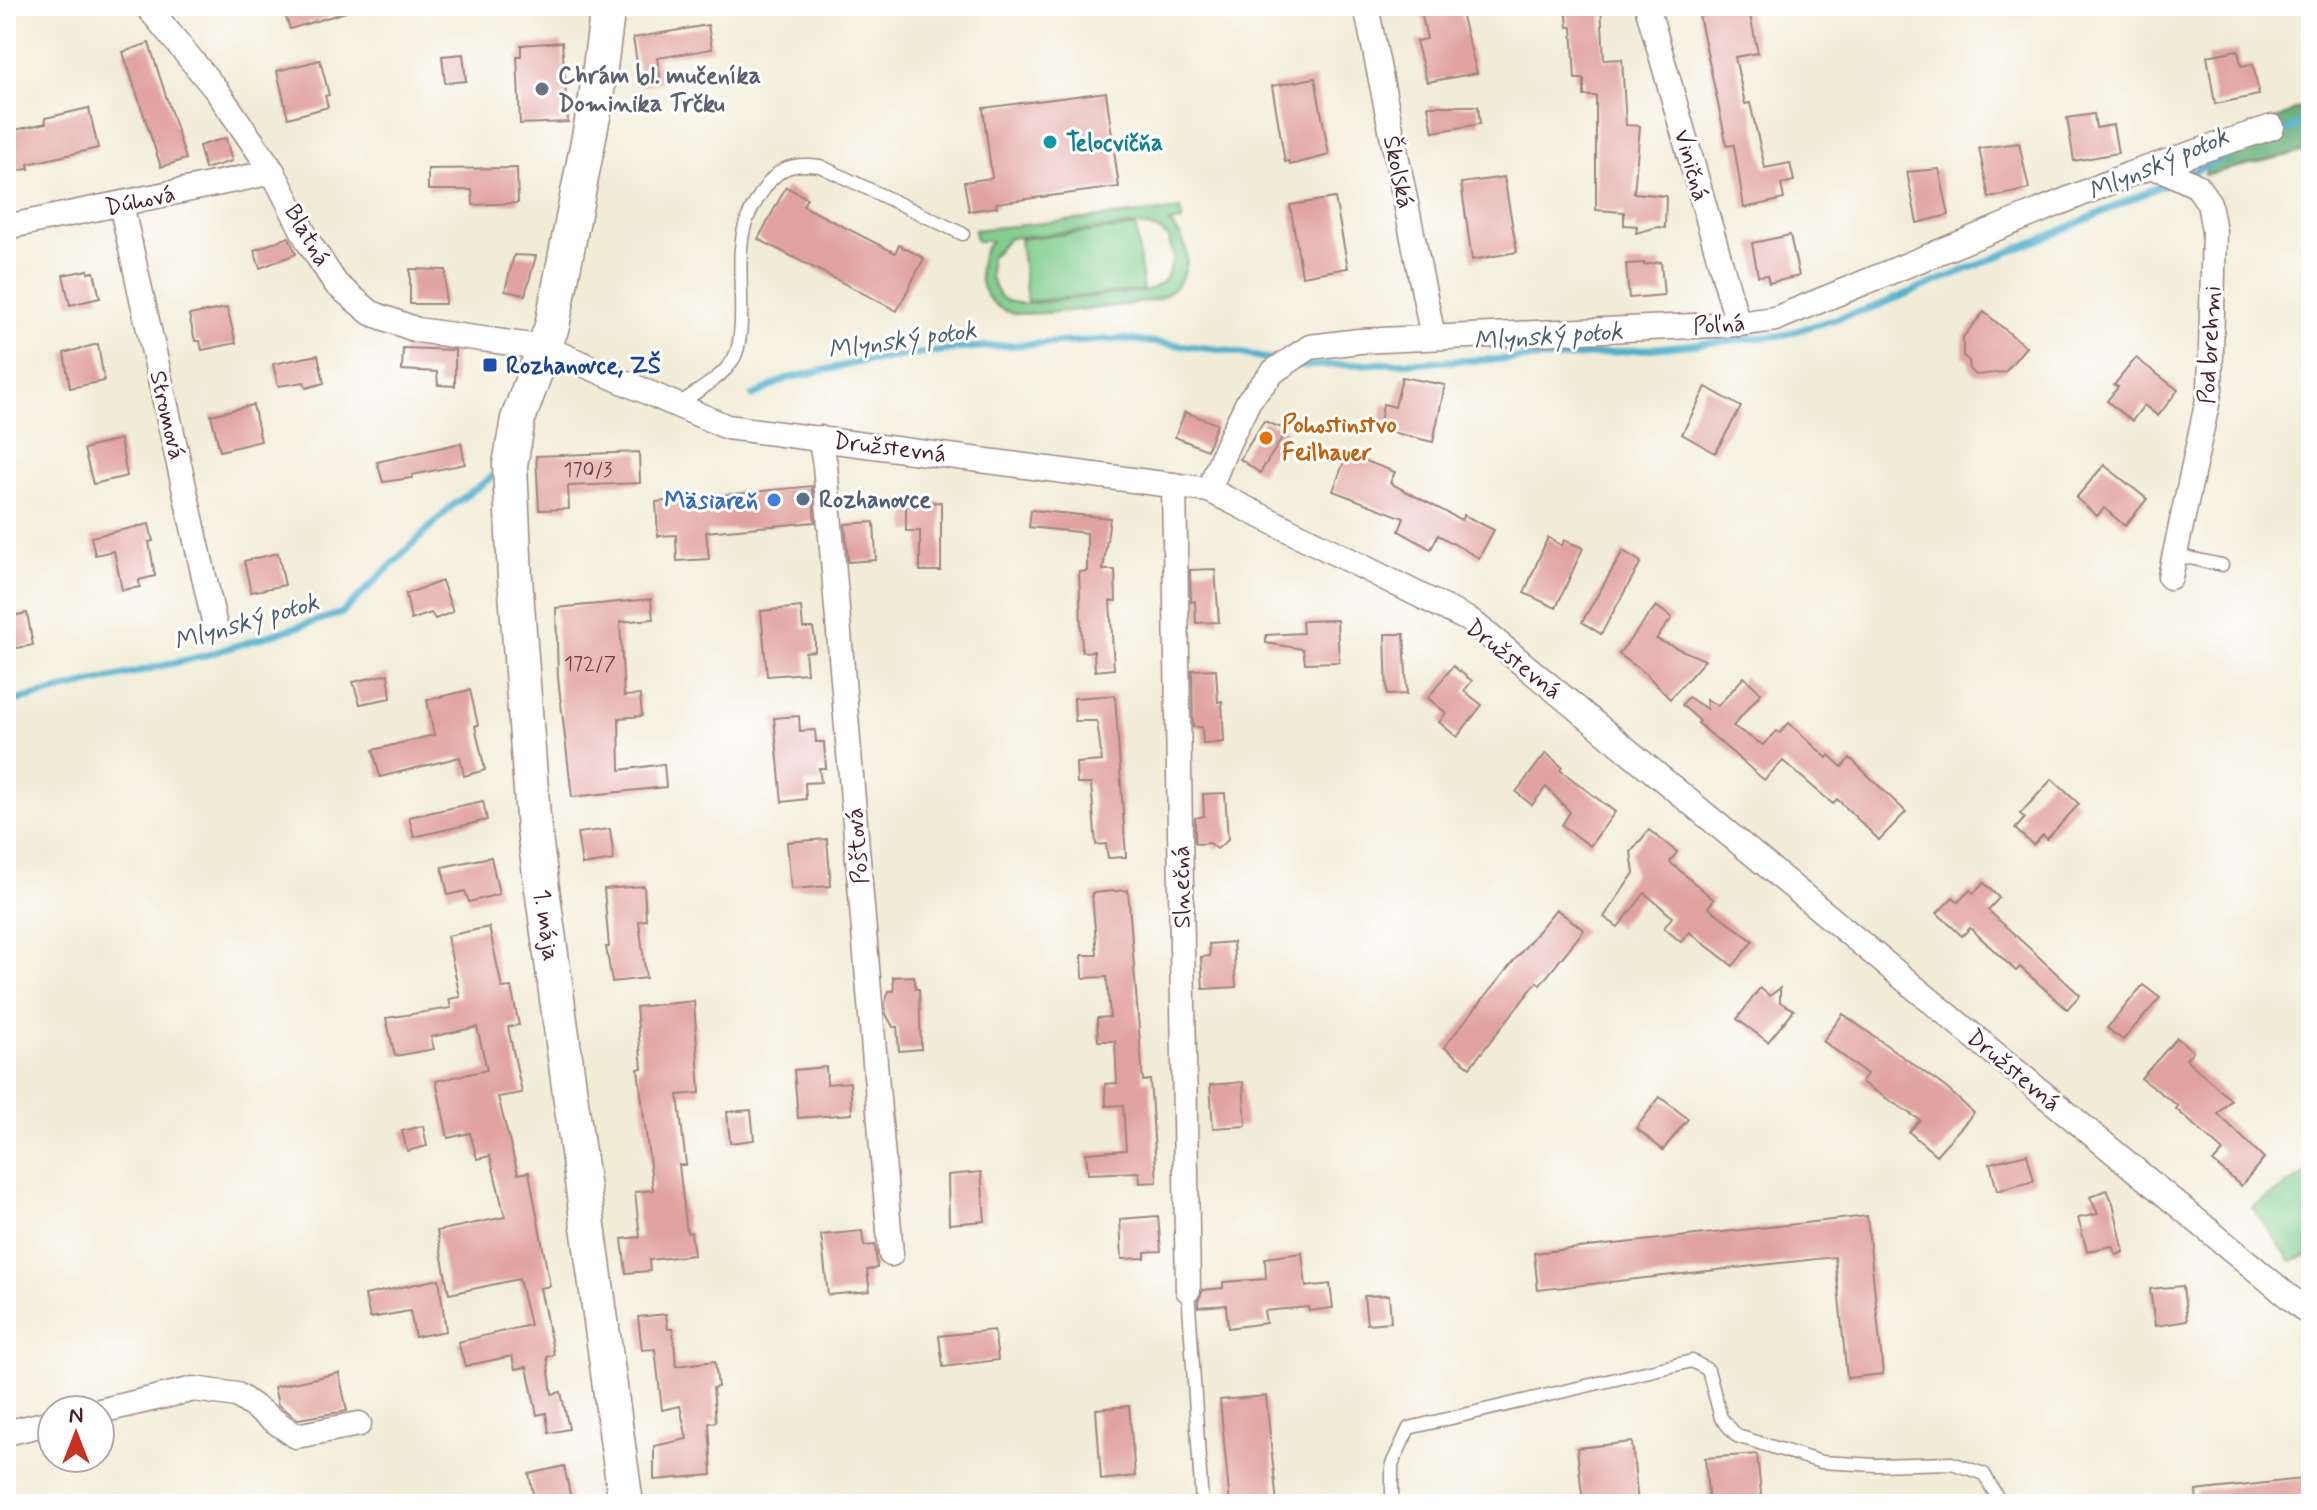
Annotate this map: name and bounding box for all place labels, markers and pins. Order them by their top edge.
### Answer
place label: Chrám bl. mučeníka Dominika Trčku [558,61,761,120]
marker: Chrám bl. mučeníka Dominika Trčku [533,80,551,98]
place label: Telocvičňa [1066,128,1163,159]
marker: Telocvičňa [1041,133,1059,151]
place label: Rozhanovce, ZŠ [506,350,661,382]
marker: Rozhanovce, ZŠ [481,356,499,374]
place label: Pohostinstvo Feilhauer [1282,410,1397,469]
marker: Pohostinstvo Feilhauer [1257,429,1275,447]
place label: Rozhanovce [819,485,931,516]
place label: Mäsiareň [664,486,758,517]
marker: Rozhanovce [794,490,812,508]
marker: Mäsiareň [765,491,783,509]

